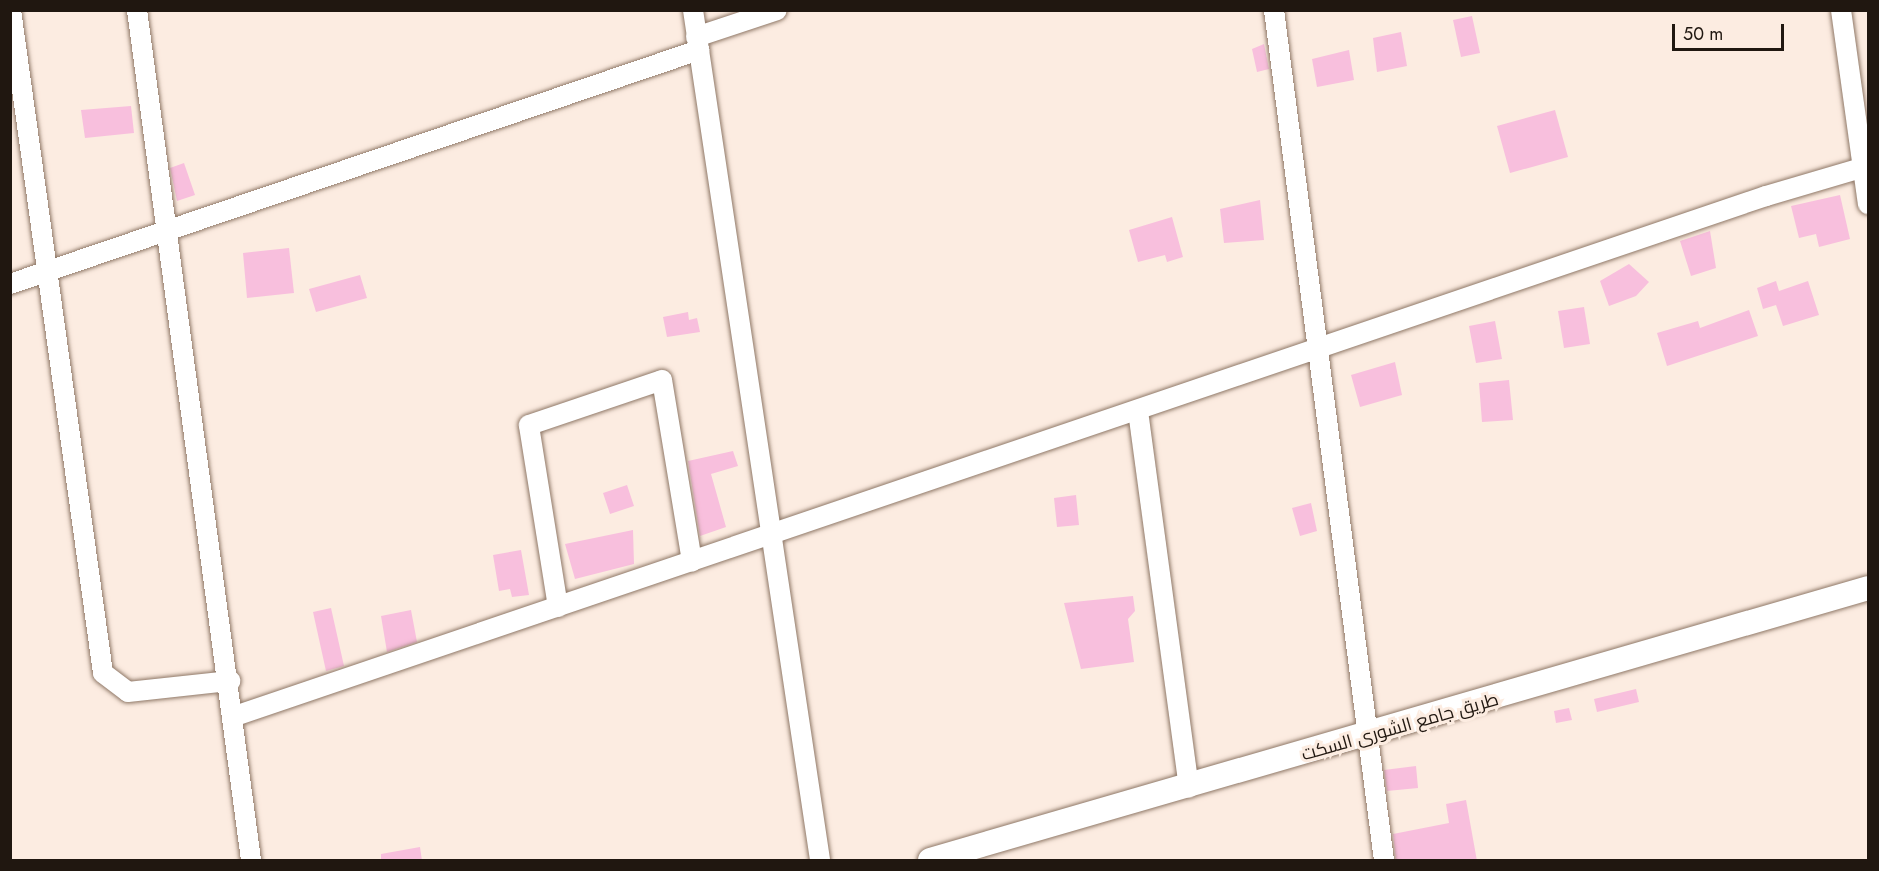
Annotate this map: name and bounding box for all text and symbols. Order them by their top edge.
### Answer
scale bar [1675,12,1788,50]
text: 50 m [1683,21,1723,47]
street label: طريق جامع الشورى السكت [1299,689,1501,765]

